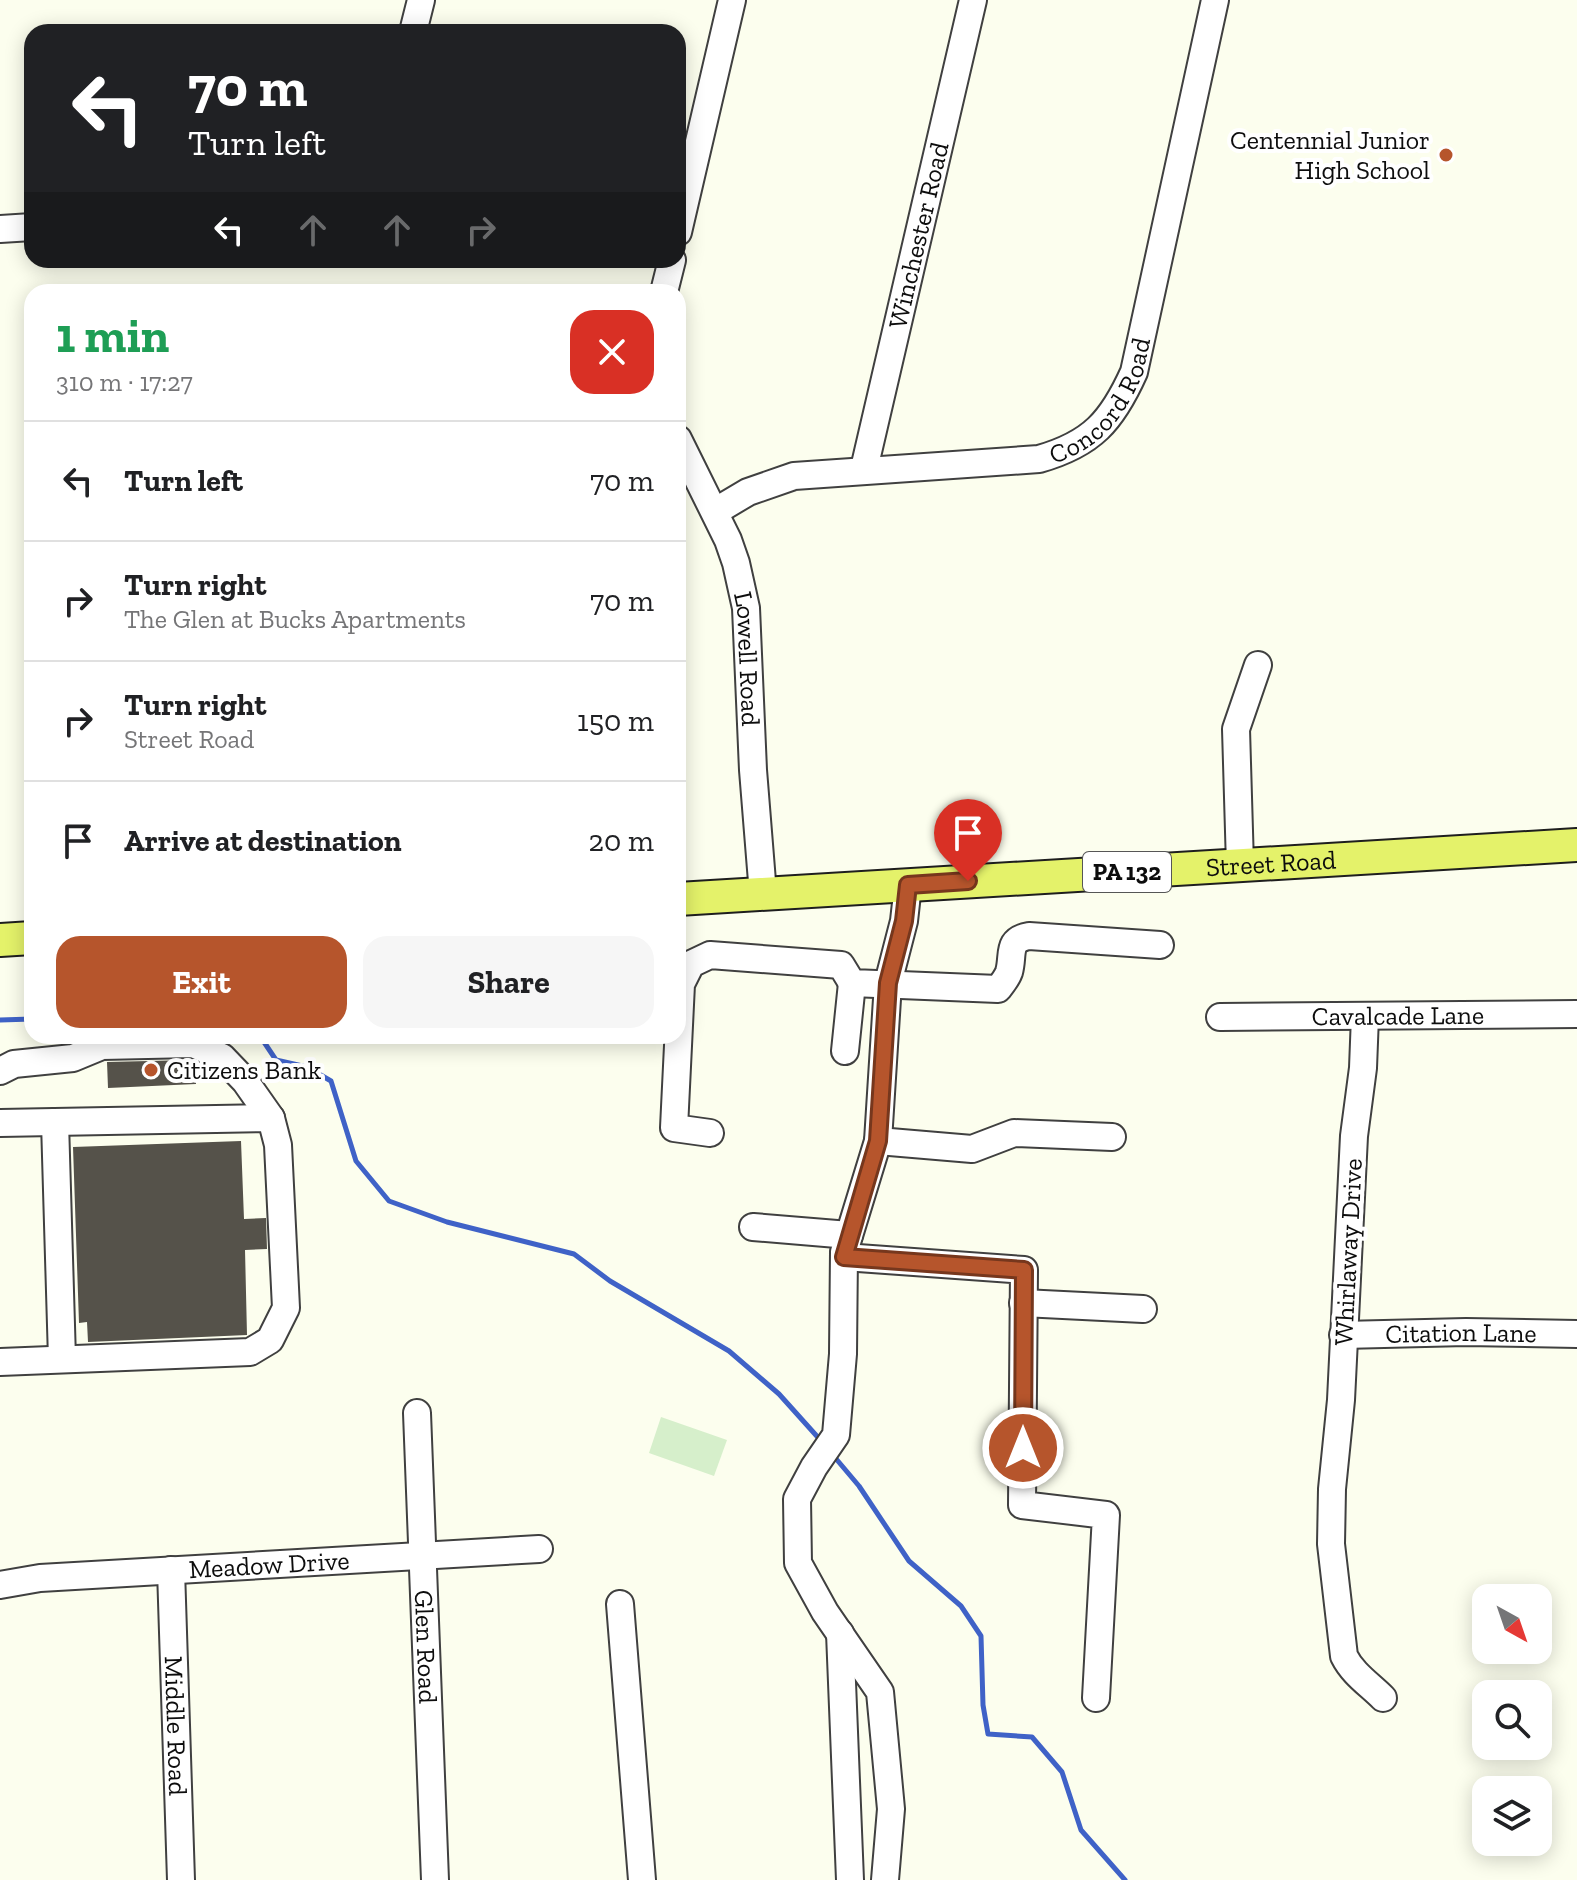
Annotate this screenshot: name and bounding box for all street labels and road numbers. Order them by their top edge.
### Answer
street label: Winchester Road [881,139,955,332]
street label: Concord Road [1045,335,1157,471]
street label: Lowell Road [727,588,767,727]
street label: Street Road [1205,844,1337,883]
road number: PA 132 [1083,852,1171,892]
street label: Cavalcade Lane [1312,999,1484,1032]
street label: Whirlaway Drive [1327,1158,1369,1346]
street label: Citation Lane [1385,1316,1537,1350]
street label: Meadow Drive [188,1544,350,1585]
street label: Glen Road [408,1589,444,1704]
street label: Middle Road [158,1656,194,1796]

